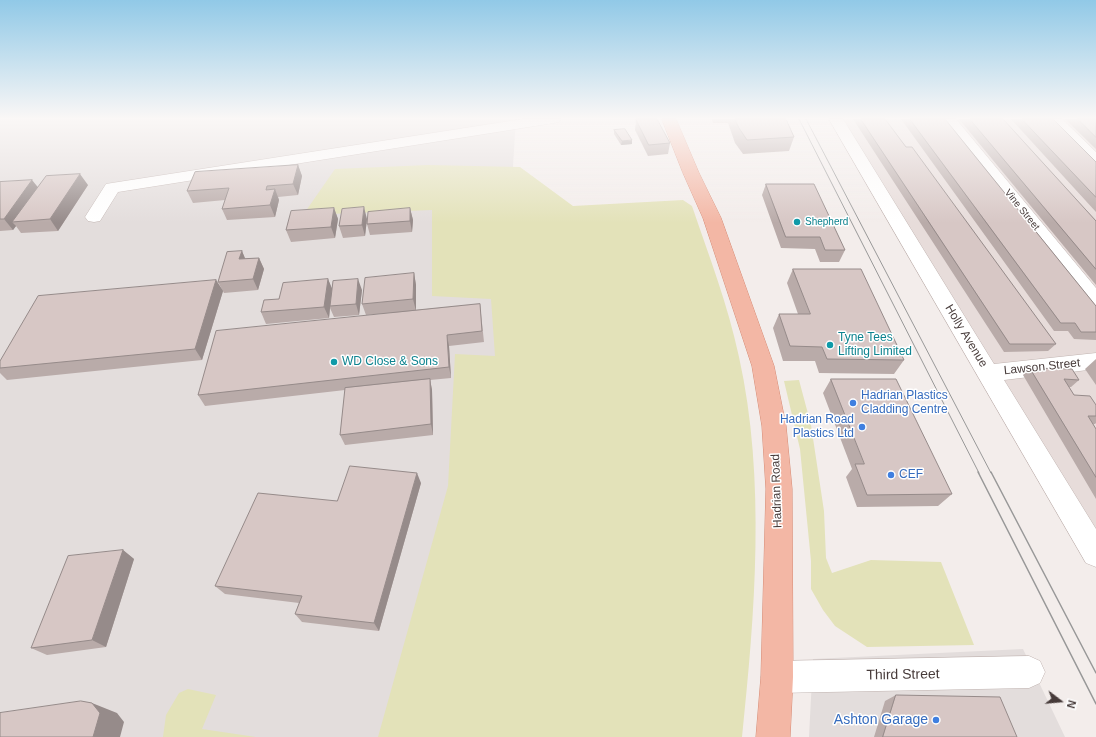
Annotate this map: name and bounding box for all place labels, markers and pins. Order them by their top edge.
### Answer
place label: Shepherd [805,216,848,228]
marker: Shepherd [792,217,802,227]
place label: Tyne Tees Lifting Limited [838,331,912,359]
marker: Tyne Tees Lifting Limited [825,340,835,350]
place label: WD Close & Sons [342,355,438,369]
marker: WD Close & Sons [329,357,339,367]
place label: Hadrian Plastics Cladding Centre [861,389,948,417]
marker: Hadrian Plastics Cladding Centre [848,398,858,408]
place label: Hadrian Road Plastics Ltd [780,413,854,441]
marker: Hadrian Road Plastics Ltd [857,422,867,432]
place label: CEF [899,468,923,482]
marker: CEF [886,470,896,480]
place label: Ashton Garage [834,712,928,728]
marker: Ashton Garage [931,715,941,725]

